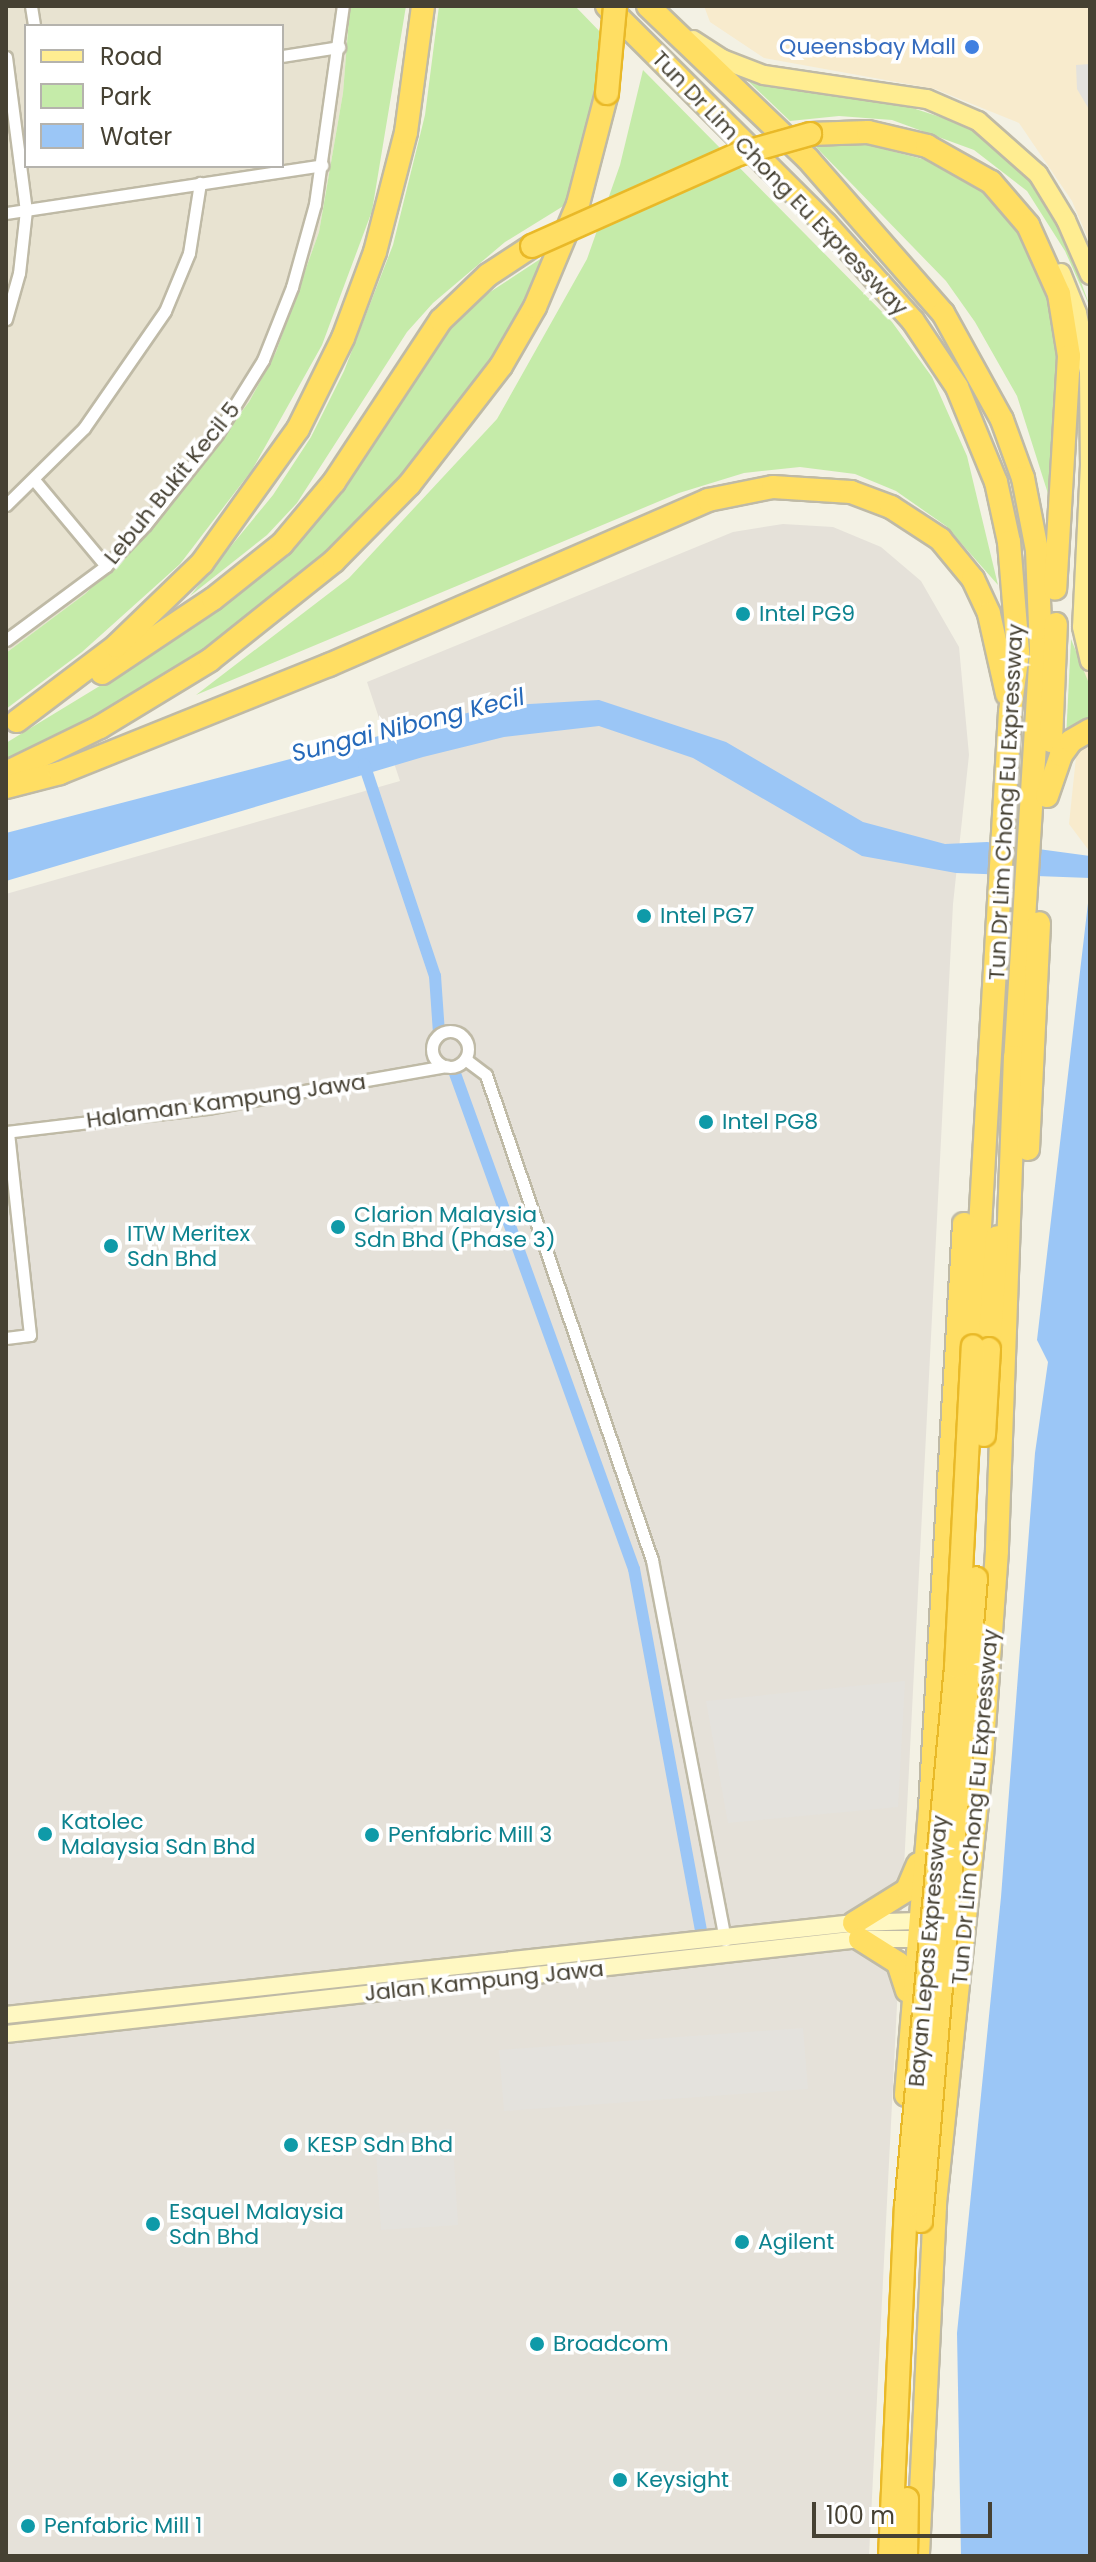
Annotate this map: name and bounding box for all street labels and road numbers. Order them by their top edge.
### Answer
street label: Tun Dr Lim Chong Eu Expressway [646,45,914,321]
street label: Lebuh Bukit Kecil 5 [99,397,245,569]
street label: Tun Dr Lim Chong Eu Expressway [983,623,1029,981]
street label: Halaman Kampung Jawa [85,1068,367,1134]
street label: Tun Dr Lim Chong Eu Expressway [946,1628,1004,1986]
street label: Bayan Lepas Expressway [903,1814,953,2088]
street label: Jalan Kampung Jawa [363,1955,605,2007]

